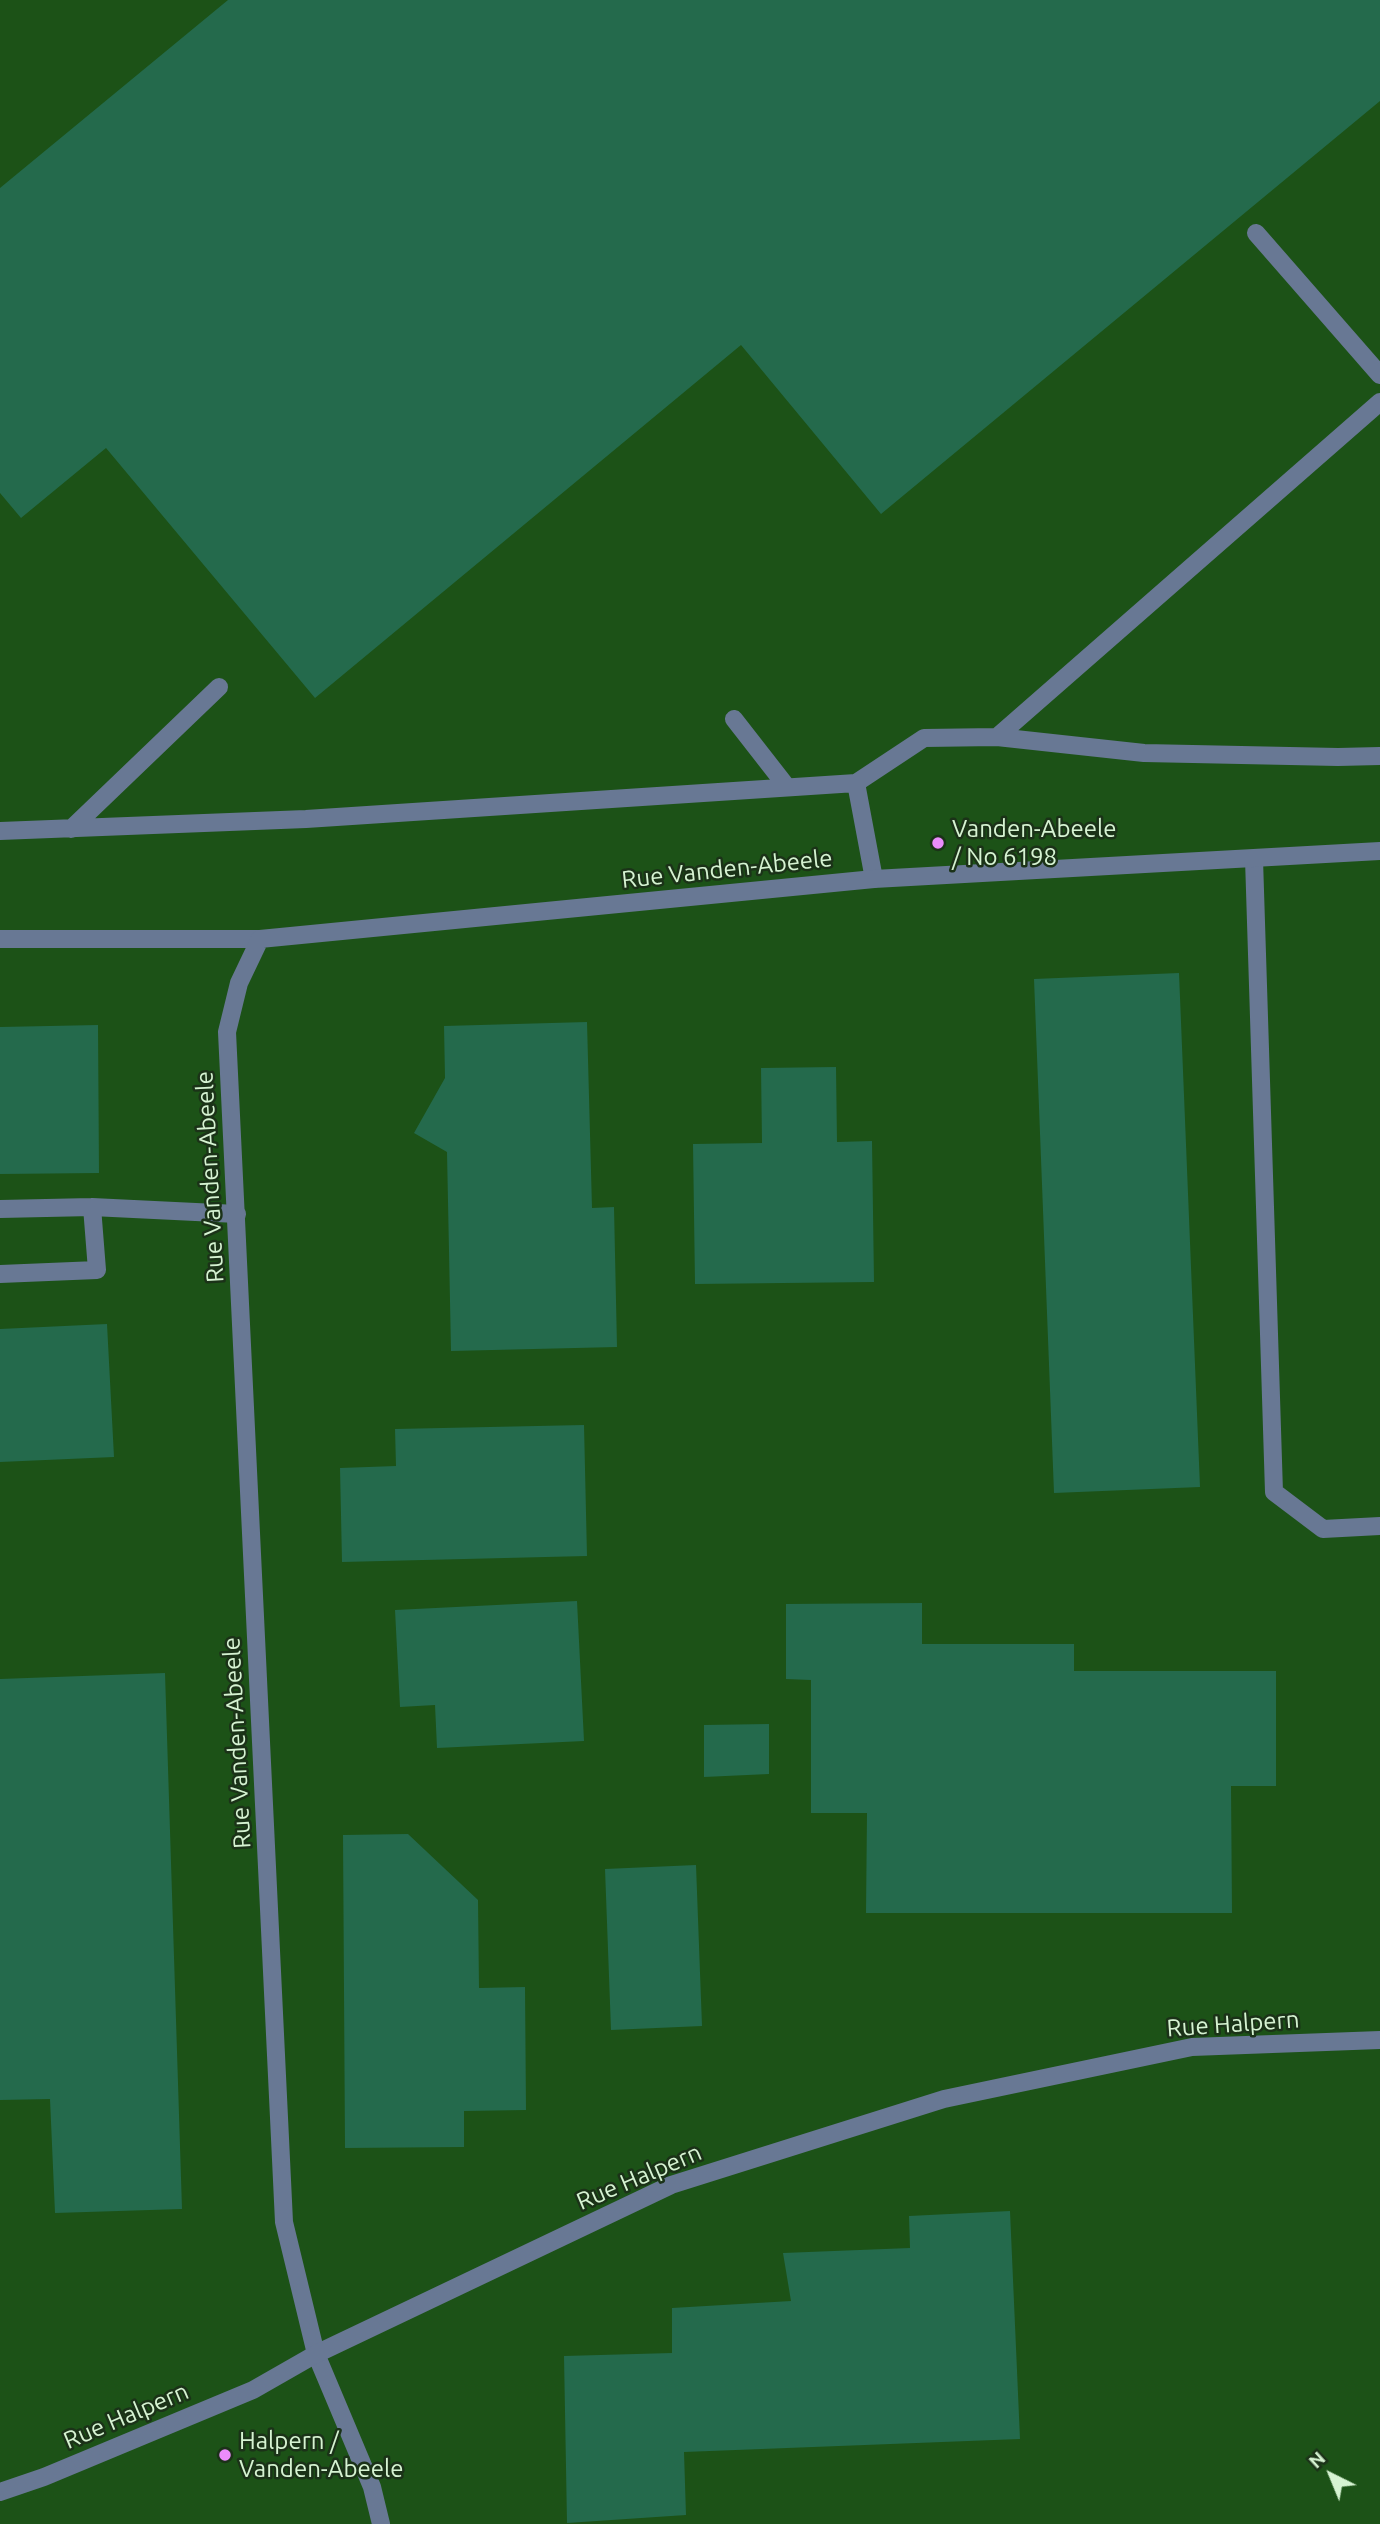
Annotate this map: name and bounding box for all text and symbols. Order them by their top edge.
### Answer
place label: Vanden-Abeele / No 6198 [952,815,1116,871]
marker: Vanden-Abeele / No 6198 [930,835,946,851]
street label: Rue Vanden-Abeele [620,844,834,894]
street label: Rue Vanden-Abeele [190,1070,230,1284]
street label: Rue Vanden-Abeele [217,1636,257,1850]
street label: Rue Halpern [1166,2005,1300,2043]
street label: Rue Halpern [572,2138,706,2216]
street label: Rue Halpern [59,2377,193,2455]
place label: Halpern / Vanden-Abeele [239,2427,403,2483]
north arrow [1296,2440,1366,2510]
marker: Halpern / Vanden-Abeele [217,2447,233,2463]
text: N [1304,2447,1329,2473]

